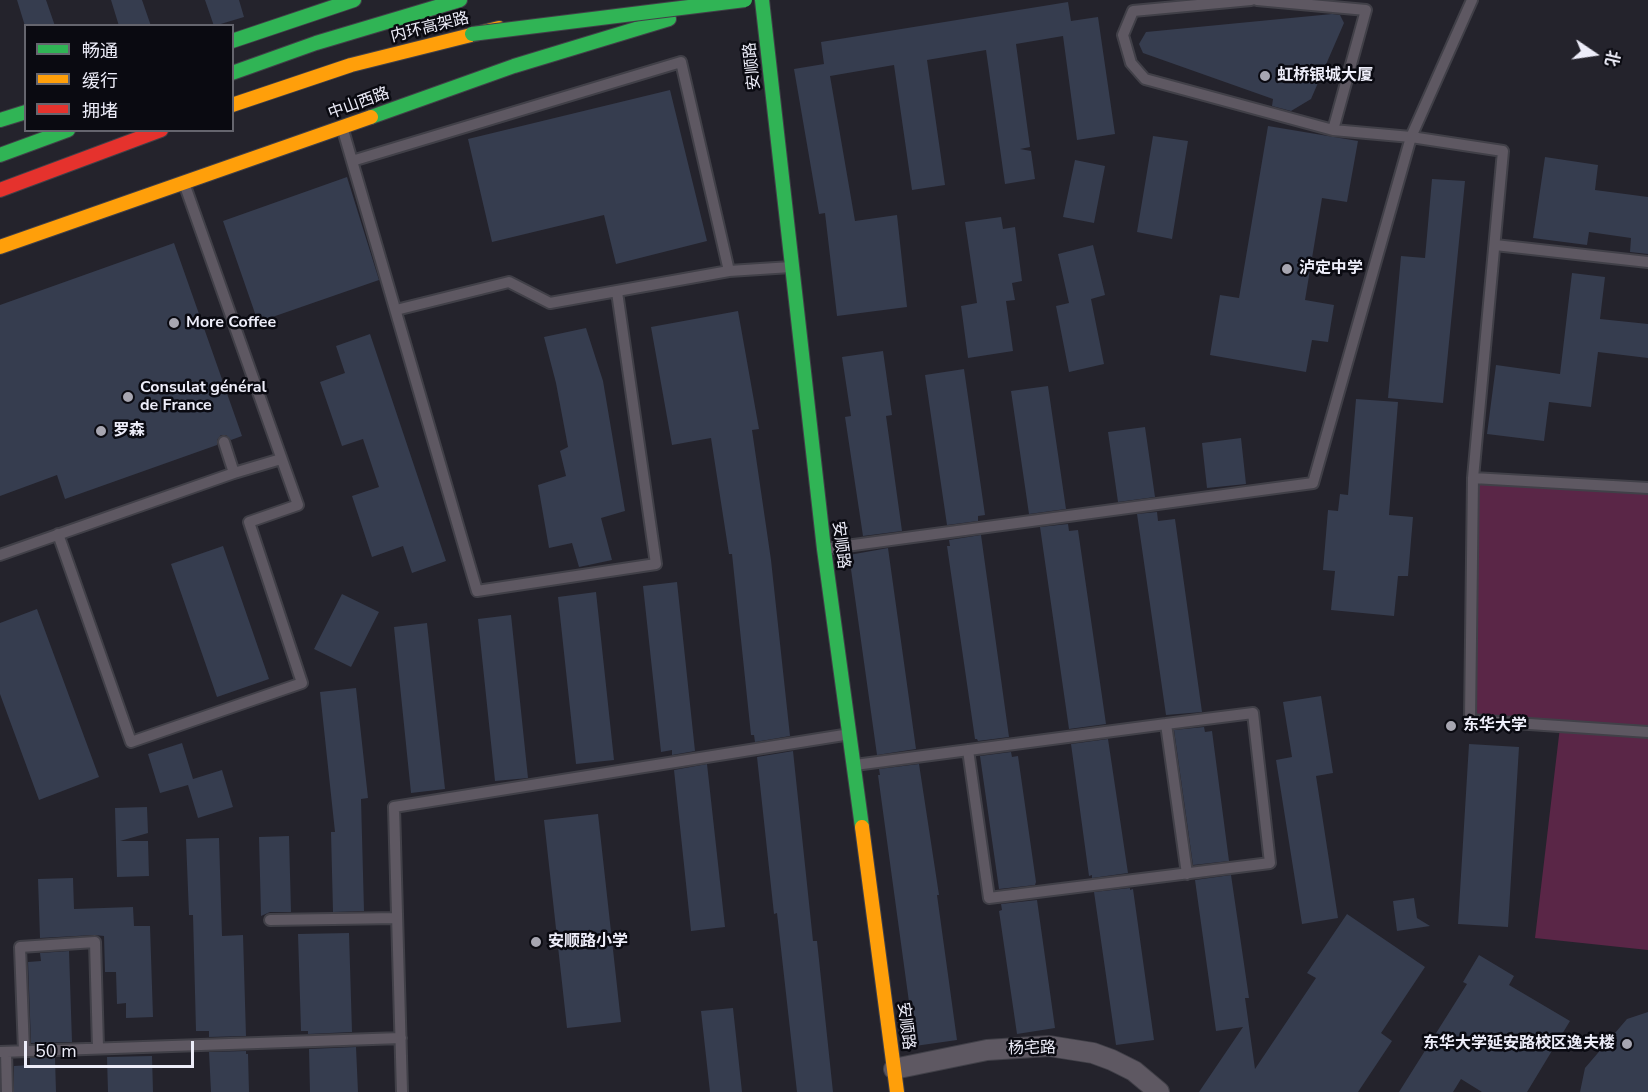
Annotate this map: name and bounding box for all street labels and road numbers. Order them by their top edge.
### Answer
street label: 内环高架路 [389,9,471,47]
street label: 安顺路 [741,41,765,91]
street label: 中山西路 [326,84,392,124]
street label: 安顺路 [828,520,852,570]
street label: 安顺路 [893,1001,917,1051]
street label: 杨宅路 [1008,1039,1056,1059]

